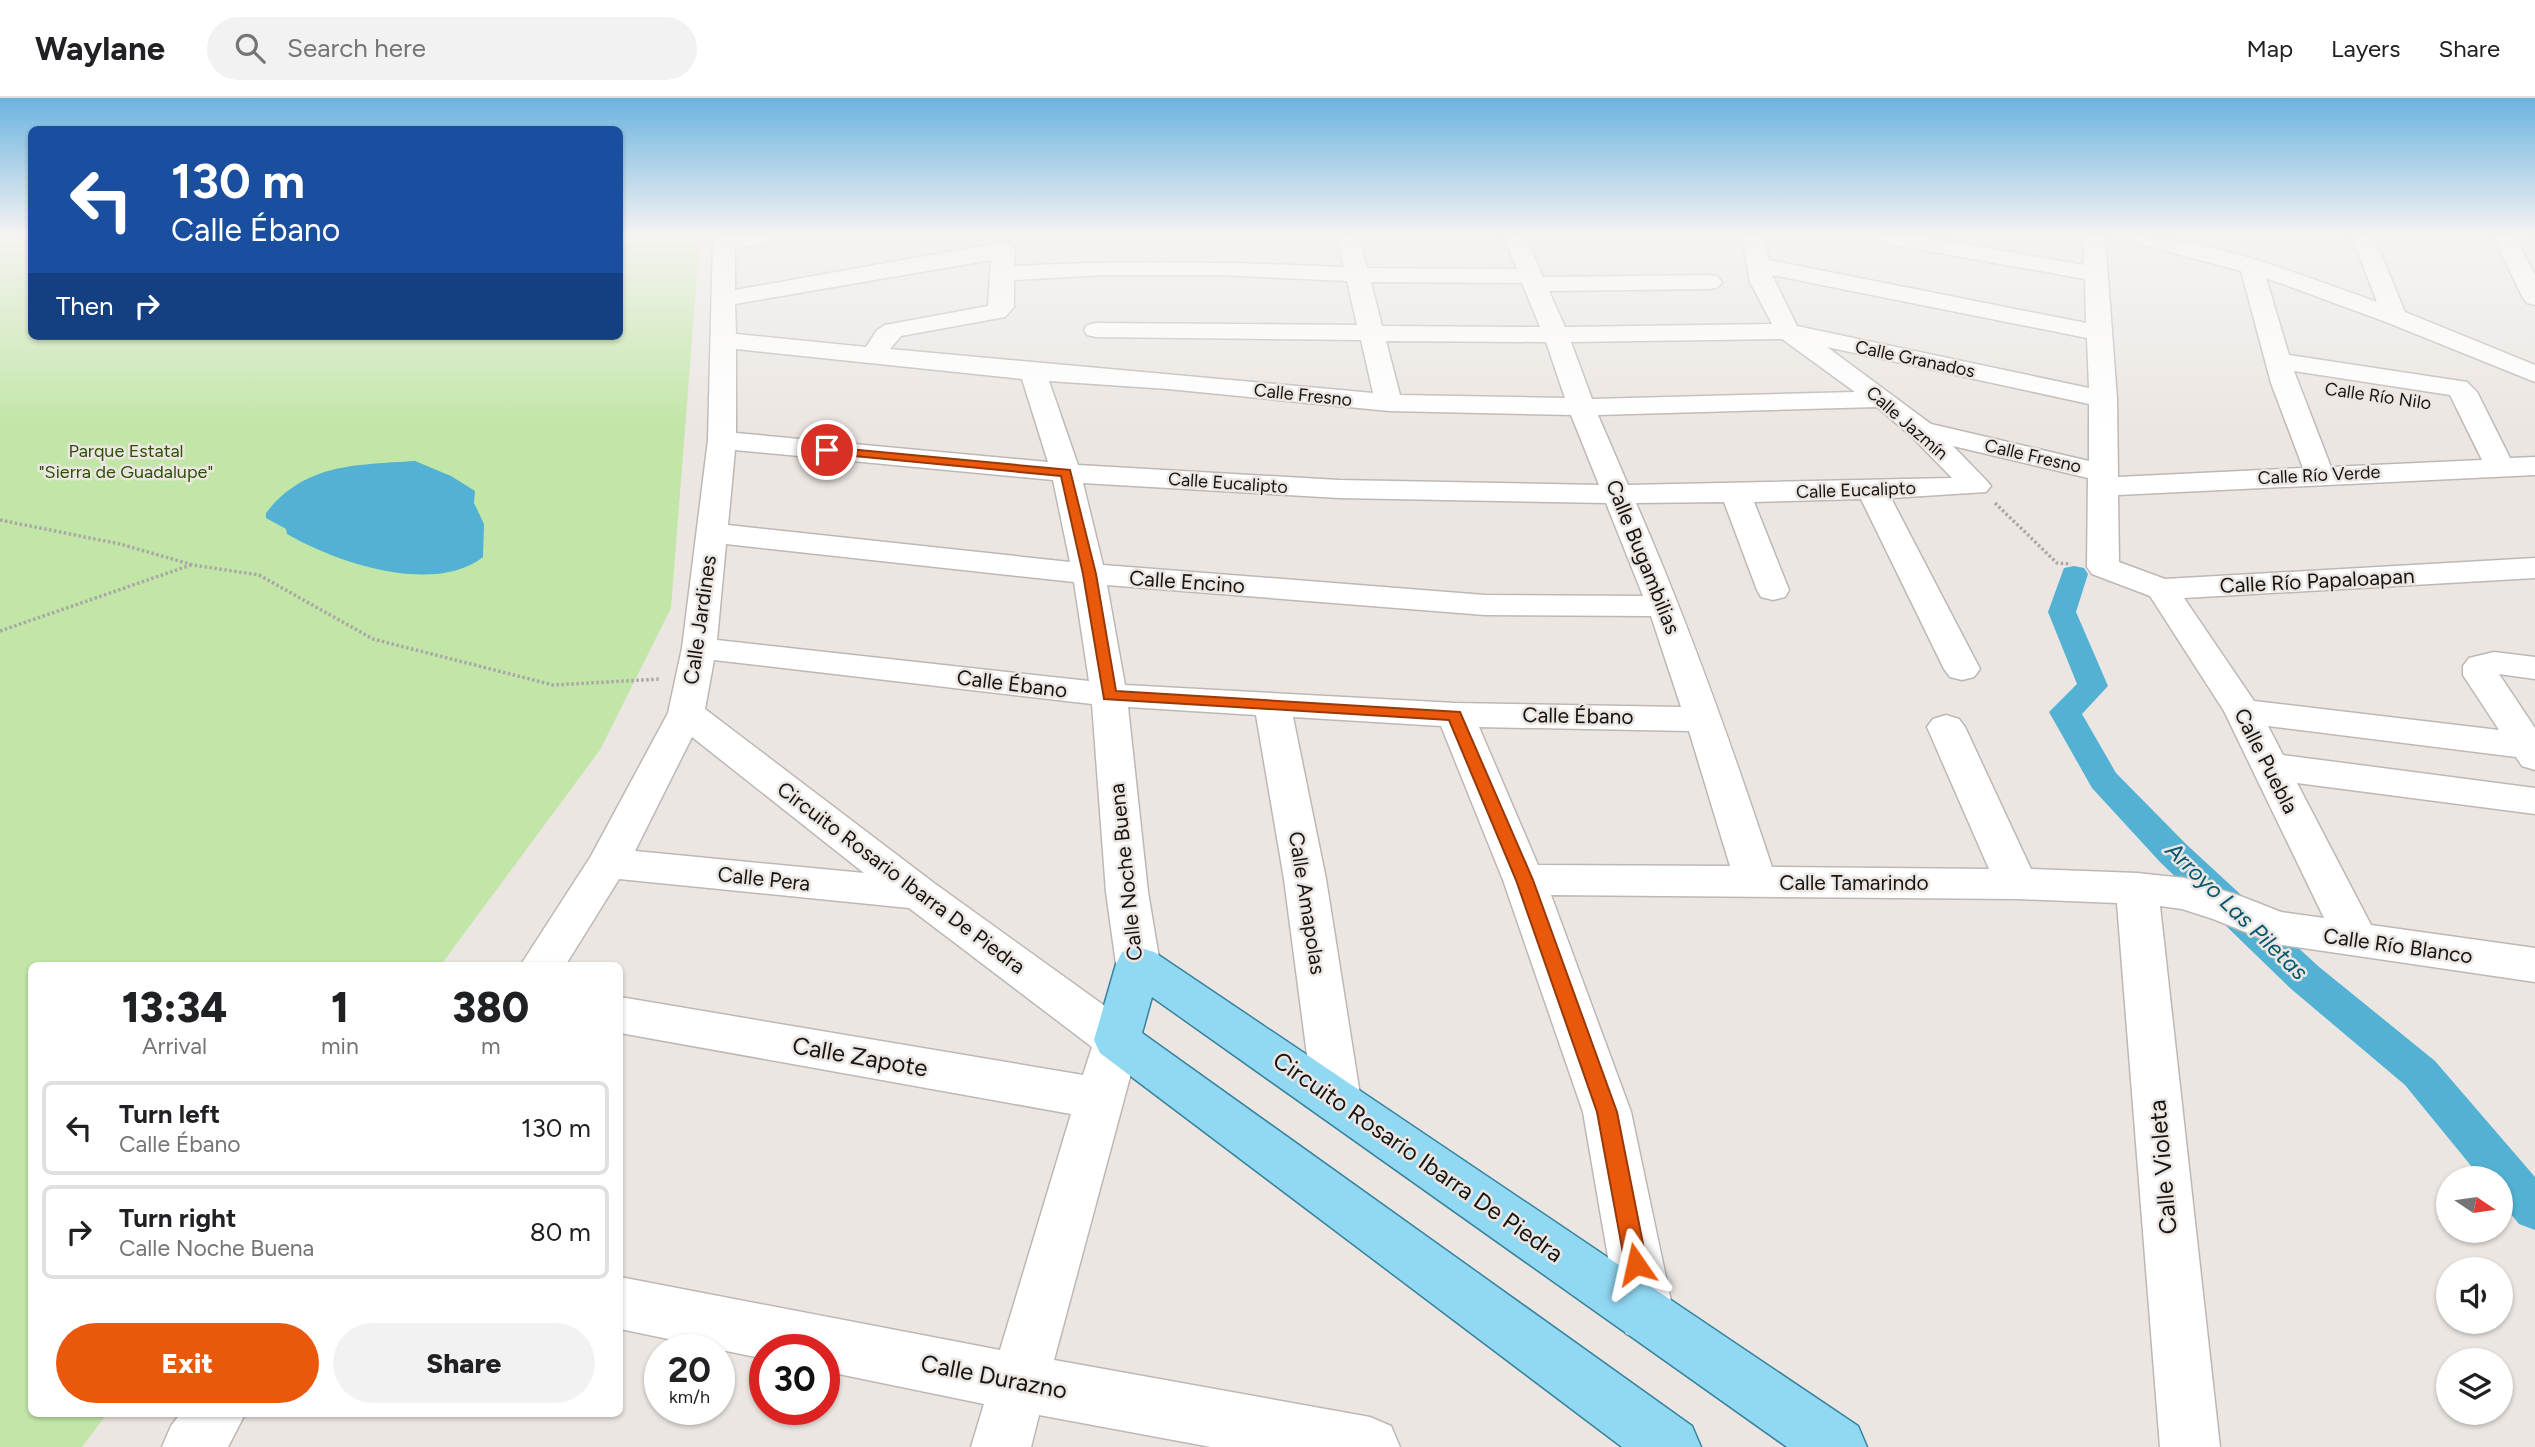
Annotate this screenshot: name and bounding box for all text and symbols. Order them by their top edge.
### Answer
search box [207,17,697,80]
text: Waylane [35,29,165,68]
icon: search [231,29,269,67]
text: Search here [287,32,426,64]
text: Map [2246,34,2293,63]
text: Layers [2331,34,2400,63]
text: Share [2438,34,2500,63]
text: 130 m [171,151,305,210]
icon: left [56,154,147,245]
text: Calle Ébano [171,211,340,249]
icon: right [128,287,166,325]
text: Then [56,290,114,322]
street label: Calle Granados [1853,336,1977,382]
street label: Calle Río Nilo [2323,378,2433,414]
street label: Calle Fresno [1253,379,1353,411]
street label: Calle Jazmín [1862,382,1952,464]
pin [797,420,857,480]
icon: arrive [808,431,846,469]
street label: Calle Fresno [1982,434,2084,478]
park label: Parque Estatal "Sierra de Guadalupe" [39,440,213,483]
street label: Calle Río Verde [2257,461,2381,489]
street label: Calle Eucalipto [1167,468,1289,498]
street label: Calle Bugambilias [1601,476,1686,638]
street label: Calle Eucalipto [1796,477,1916,503]
street label: Calle Jardines [678,554,721,686]
street label: Calle Río Papaloapan [2219,563,2415,598]
street label: Calle Encino [1128,565,1246,598]
street label: Calle Ébano [955,664,1069,703]
street label: Calle Ébano [1522,702,1634,729]
street label: Calle Puebla [2229,704,2304,818]
street label: Circuito Rosario Ibarra De Piedra [772,776,1030,979]
street label: Calle Noche Buena [1104,782,1147,962]
street label: Calle Amapolas [1284,830,1331,976]
water label: Arroyo Las Piletas [2159,835,2314,986]
street label: Calle Pera [717,861,812,896]
street label: Calle Tamarindo [1779,870,1929,895]
street label: Calle Río Blanco [2322,923,2474,968]
text: 13:34 [122,982,227,1033]
text: 1 [331,982,349,1033]
text: 380 [453,982,529,1033]
street label: Calle Zapote [790,1030,930,1083]
text: Arrival [142,1032,207,1060]
text: min [321,1032,359,1060]
text: m [481,1032,501,1060]
street label: Circuito Rosario Ibarra De Piedra [1268,1045,1569,1268]
text: Turn left [119,1098,220,1130]
street label: Calle Violeta [2142,1099,2183,1236]
icon: left [60,1109,98,1147]
text: 130 m [521,1112,591,1144]
text: Calle Ébano [119,1130,241,1158]
north arrow [2436,1166,2513,1242]
map controls [2436,1166,2513,1425]
text: Turn right [119,1202,236,1234]
icon: right [60,1213,98,1251]
text: 80 m [530,1216,591,1248]
position arrow [1599,1227,1673,1301]
text: Calle Noche Buena [119,1234,314,1262]
button: sound [2436,1257,2513,1334]
button: Exit [56,1323,319,1403]
button: Share [333,1323,595,1403]
speed limit sign: 30 [749,1334,840,1425]
street label: Calle Durazno [918,1348,1070,1405]
button: layers [2436,1348,2513,1425]
text: 20 [668,1349,711,1391]
text: km/h [669,1386,710,1408]

